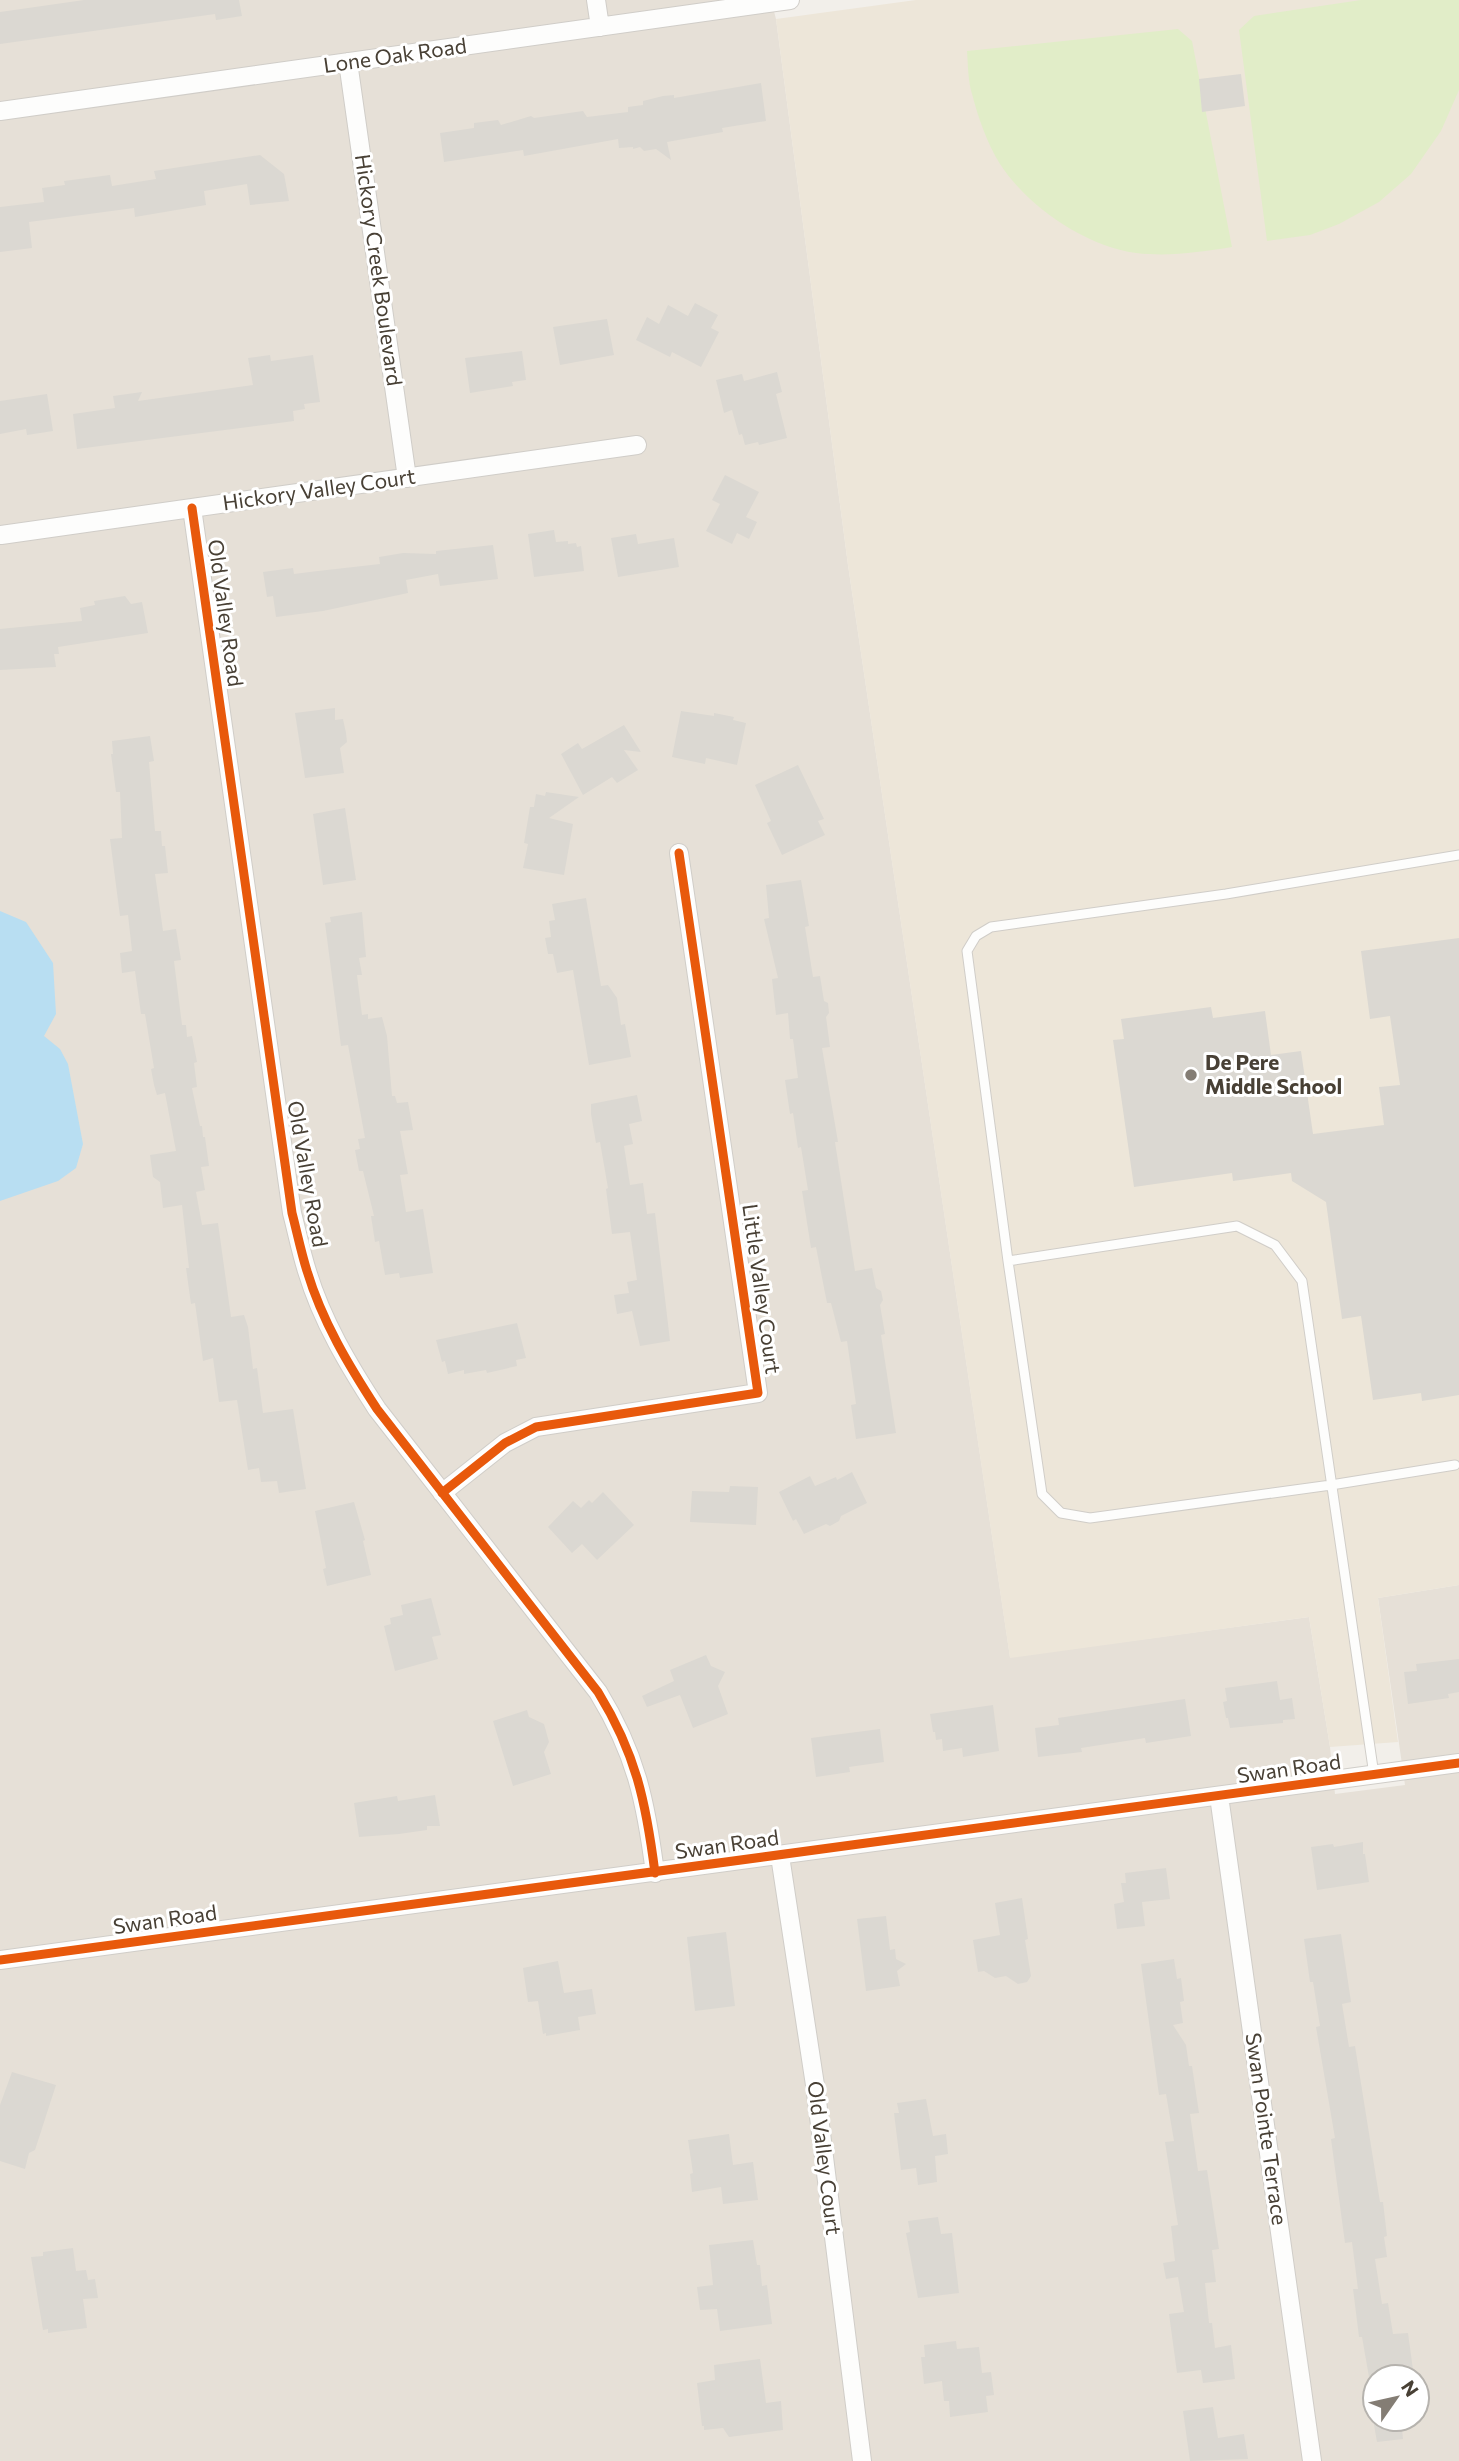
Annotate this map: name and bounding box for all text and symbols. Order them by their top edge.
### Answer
street label: Lone Oak Road [322,32,468,77]
street label: Hickory Creek Boulevard [351,152,408,387]
street label: Hickory Valley Court [221,463,417,514]
street label: Old Valley Road [204,538,249,688]
place label: De Pere Middle School [1205,1049,1342,1098]
marker: De Pere Middle School [1183,1067,1199,1083]
street label: Old Valley Road [283,1099,334,1249]
street label: Little Valley Court [738,1202,787,1375]
street label: Swan Road [1235,1748,1342,1787]
street label: Swan Road [673,1824,780,1863]
street label: Swan Road [111,1899,218,1938]
street label: Swan Pointe Terrace [1242,2031,1293,2226]
street label: Old Valley Court [804,2079,847,2236]
north arrow [1361,2363,1431,2433]
text: N [1397,2376,1424,2401]

